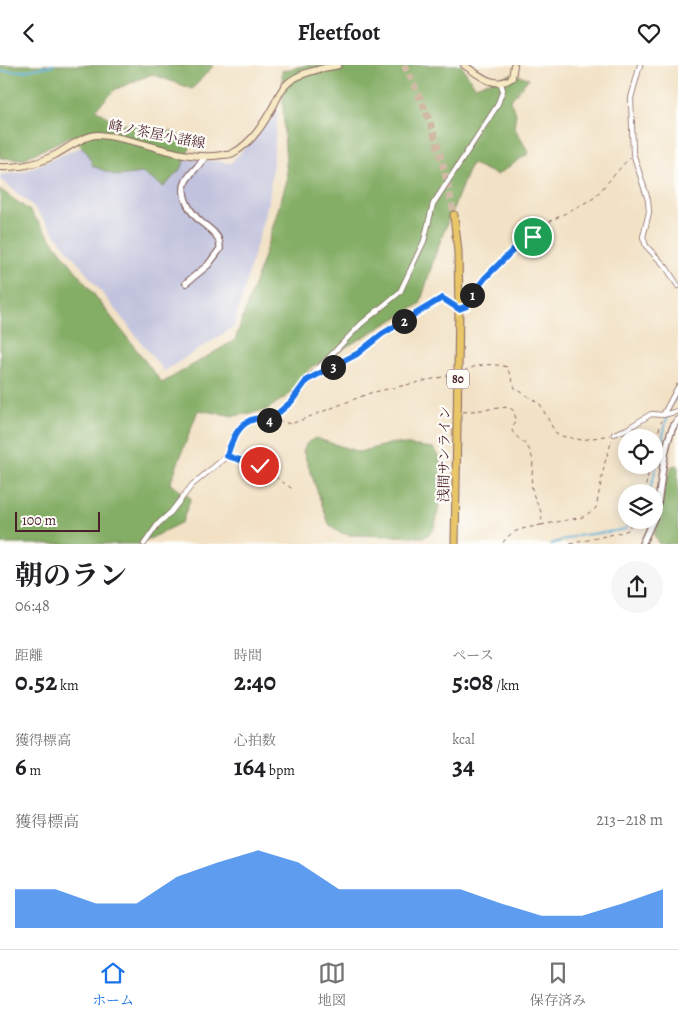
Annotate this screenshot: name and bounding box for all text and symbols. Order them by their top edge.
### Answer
text: Fleetfoot [298,18,380,48]
icon: back [15,19,43,47]
icon: heart [635,19,663,47]
street label: 峰ノ茶屋小諸線 [107,116,207,153]
pin [512,216,554,258]
icon: arrive [519,223,547,251]
pin: 1 [460,283,484,307]
text: 1 [470,286,475,305]
pin: 2 [392,309,416,333]
text: 2 [401,312,408,331]
pin: 3 [320,355,346,379]
text: 3 [330,358,337,377]
road number: 80 [447,369,469,389]
street label: 浅間サンライン [434,405,455,503]
pin: 4 [256,407,282,433]
text: 4 [266,411,273,430]
map controls [618,429,663,529]
button: locate [618,429,663,474]
pin [239,445,281,487]
icon: check [246,452,274,480]
button: layers [618,484,663,529]
scale bar [15,509,100,532]
text: 100 m [22,511,56,530]
text: 朝のラン [15,557,127,595]
button: share [611,561,663,613]
text: 06:48 [15,595,50,617]
text: 距離 [15,646,43,665]
text: 時間 [234,646,262,665]
text: ペース [452,646,494,665]
text: 0.52 [15,665,57,699]
text: 2:40 [234,665,276,699]
text: 5:08 [452,665,494,699]
text: km [57,676,79,695]
text: /km [494,676,520,695]
text: kcal [452,730,475,749]
text: 獲得標高 [15,731,71,750]
text: 心拍数 [234,731,276,750]
text: 34 [452,749,475,783]
text: 6 [15,750,27,784]
text: 164 [234,750,266,784]
text: m [27,761,41,780]
text: bpm [266,761,295,780]
text: 213–218 m [596,809,663,831]
text: 獲得標高 [15,811,79,833]
tab: ホーム [92,959,134,1010]
tab: 地図 [318,959,346,1010]
tab: 保存済み [530,959,586,1010]

